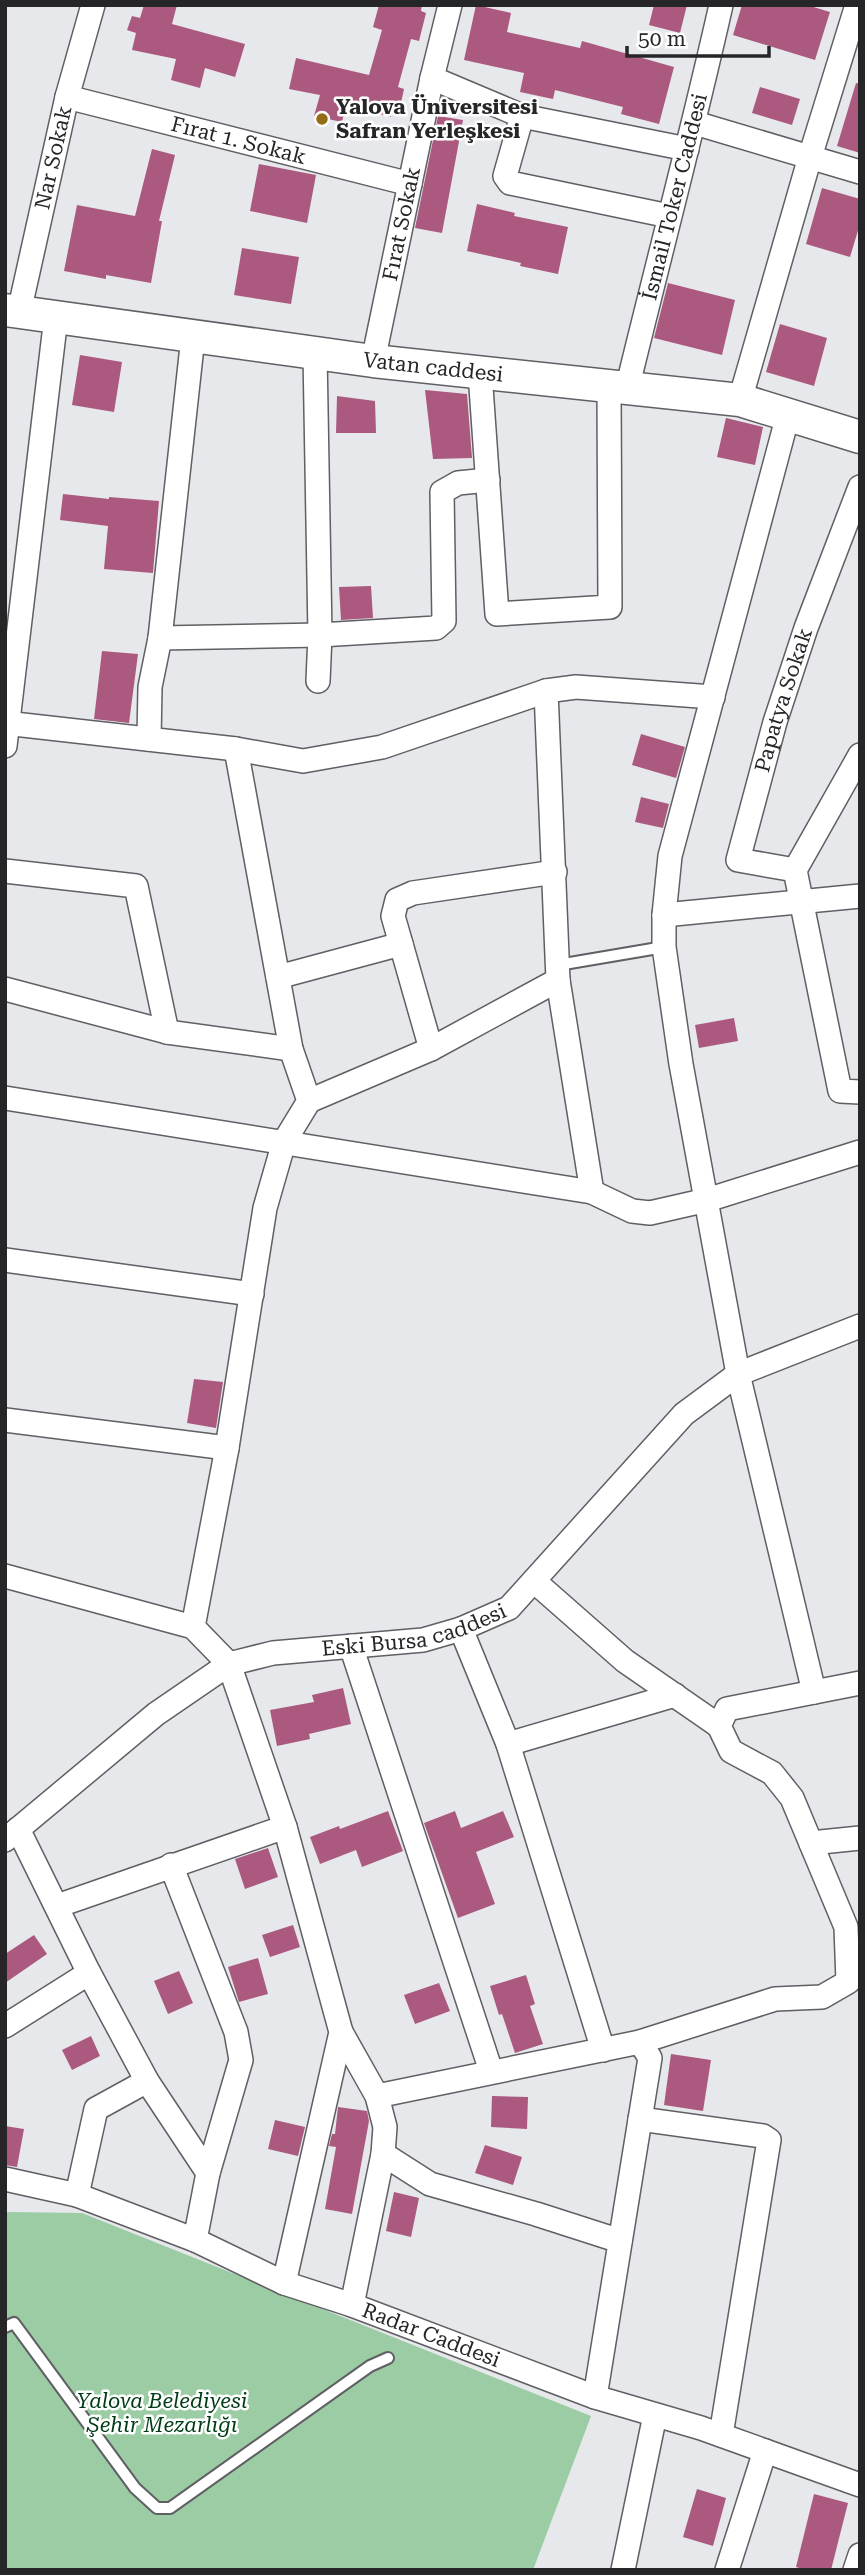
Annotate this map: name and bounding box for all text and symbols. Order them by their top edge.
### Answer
scale bar [627,14,769,58]
text: 50 m [638,27,686,51]
street label: İsmail Toker Caddesi [637,91,712,303]
place label: Yalova Üniversitesi Safran Yerleşkesi [336,94,538,143]
street label: Nar Sokak [30,104,77,212]
marker: Yalova Üniversitesi Safran Yerleşkesi [314,111,330,127]
street label: Fırat 1. Sokak [169,112,309,169]
street label: Fırat Sokak [378,165,425,283]
street label: Vatan caddesi [362,348,505,387]
street label: Papatya Sokak [750,625,817,775]
street label: Eski Bursa caddesi [321,1599,510,1661]
street label: Radar Caddesi [359,2298,504,2372]
park label: Yalova Belediyesi Şehir Mezarlığı [77,2389,247,2437]

